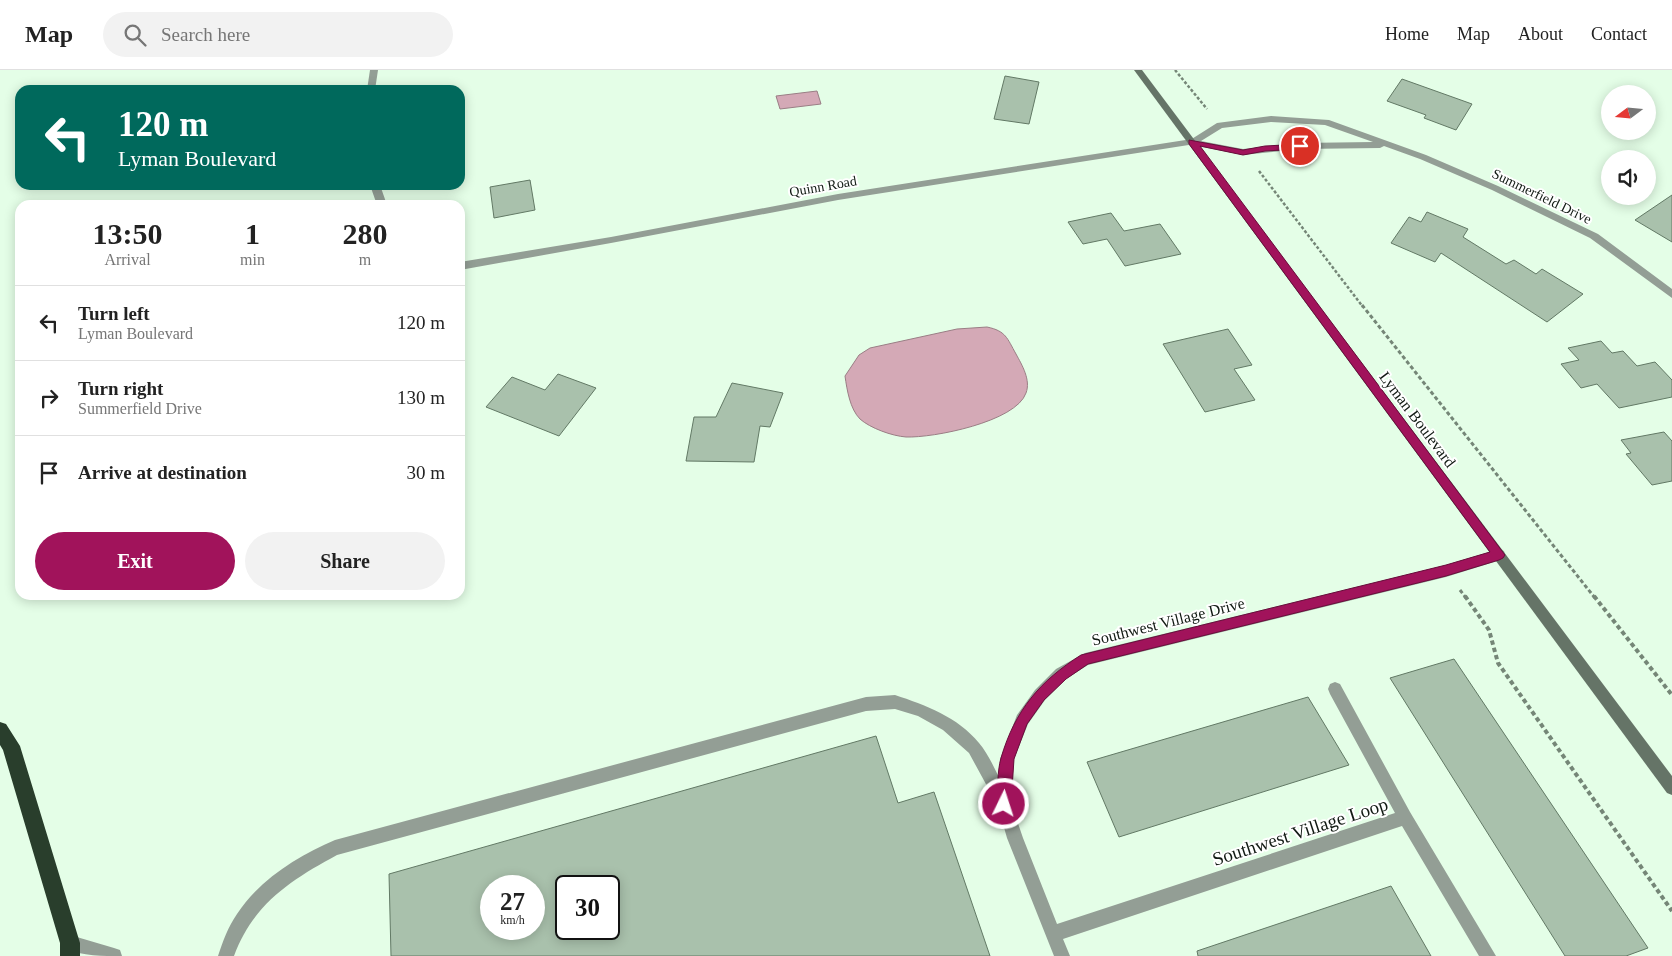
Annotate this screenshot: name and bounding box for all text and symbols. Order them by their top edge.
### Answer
search box [103,12,453,57]
text: Map [25,21,73,47]
icon: search [121,21,149,49]
text: Search here [161,24,250,45]
text: Home [1385,24,1429,44]
text: Map [1457,24,1490,44]
text: About [1518,24,1563,44]
text: Contact [1591,24,1647,44]
north arrow [1601,85,1656,140]
map controls [1601,85,1656,205]
icon: left [35,105,100,170]
text: 120 m [118,105,208,144]
pin [1279,125,1321,167]
icon: arrive [1286,132,1314,160]
text: Lyman Boulevard [118,146,276,171]
button: sound [1601,150,1656,205]
street label: Summerfield Drive [1490,166,1594,227]
street label: Quinn Road [788,173,858,200]
text: 13:50 [93,217,163,250]
text: 1 [245,217,260,250]
text: 280 [342,217,387,250]
text: Arrival [104,251,151,268]
text: min [240,251,265,268]
text: m [359,251,371,268]
text: Turn left [78,303,150,324]
icon: left [35,309,63,337]
text: 120 m [397,312,445,333]
text: Lyman Boulevard [78,325,193,342]
street label: Lyman Boulevard [1375,368,1459,471]
text: Turn right [78,378,163,399]
icon: right [35,384,63,412]
text: 130 m [397,387,445,408]
text: Summerfield Drive [78,400,202,417]
icon: arrive [35,459,63,487]
text: Arrive at destination [78,462,247,483]
text: 30 m [406,462,445,483]
button: Exit [35,532,235,590]
button: Share [245,532,445,590]
street label: Southwest Village Drive [1090,594,1247,650]
position arrow [977,777,1029,829]
street label: Southwest Village Loop [1210,793,1391,870]
speed limit sign: 30 [555,875,620,940]
text: 27 [500,888,525,915]
text: km/h [500,913,525,927]

